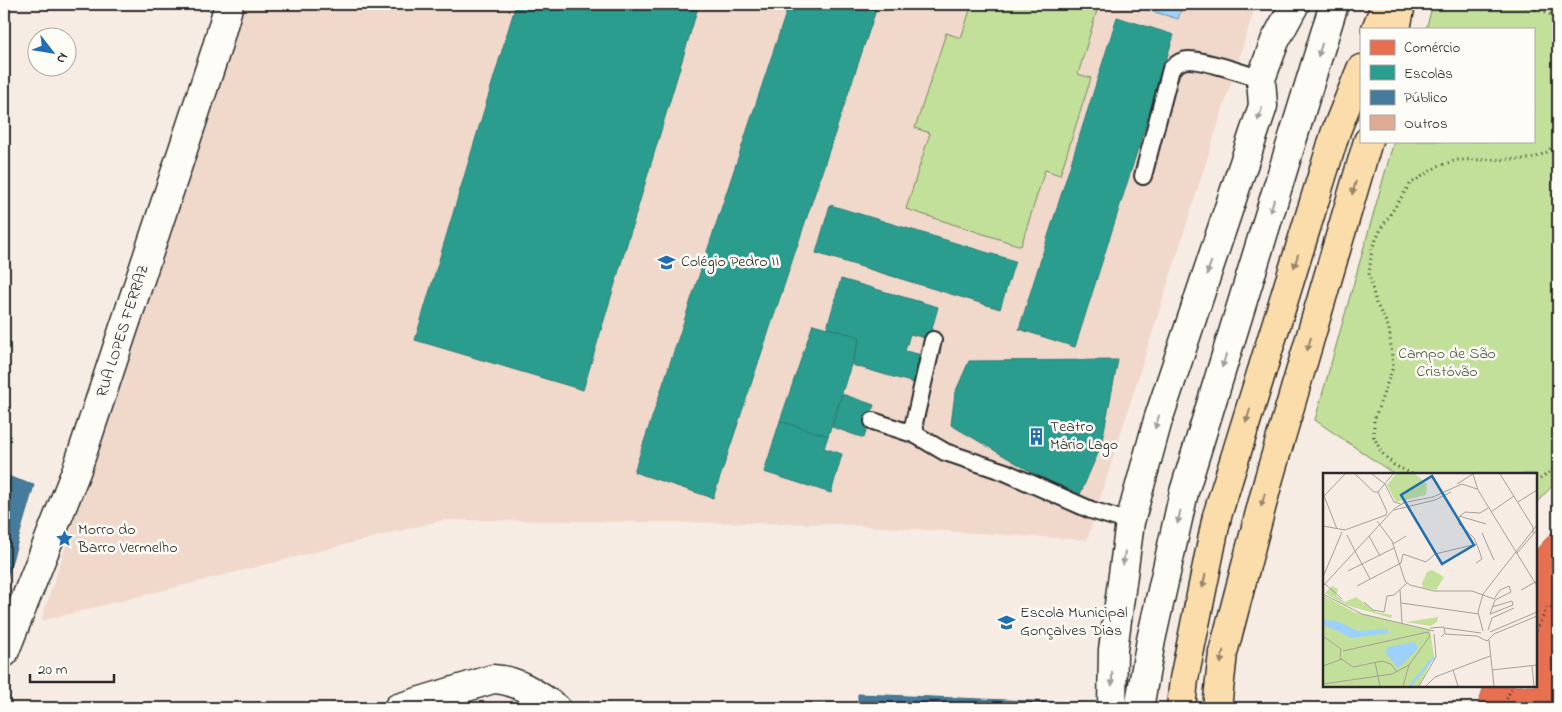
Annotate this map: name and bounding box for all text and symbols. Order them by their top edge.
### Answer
north arrow [28,28,78,78]
legend [1360,28,1534,142]
text: Comércio [1404,37,1460,59]
one-way arrow [1315,43,1323,58]
text: N [50,48,73,67]
text: Escolas [1404,63,1453,85]
text: Público [1404,87,1448,109]
one-way arrow [1256,107,1264,122]
text: Outros [1404,113,1448,135]
one-way arrow [1350,181,1358,196]
one-way arrow [1268,198,1275,213]
place label: Colégio Pedro II [681,250,779,274]
school or university icon: Colégio Pedro II [657,252,677,272]
one-way arrow [1292,254,1299,269]
one-way arrow [1204,261,1212,276]
street label: RUA LOPES FERRAZ [90,262,156,400]
one-way arrow [1304,337,1312,352]
park label: Campo de São Cristóvão [1398,342,1496,384]
one-way arrow [1220,354,1228,369]
one-way arrow [1243,409,1251,424]
place label: Teatro Mário Lago [1050,415,1118,457]
one-way arrow [1153,415,1160,430]
building icon: Teatro Mário Lago [1026,426,1046,446]
inset map [1323,473,1537,687]
one-way arrow [1259,492,1267,507]
one-way arrow [1174,509,1182,525]
place label: Morro do Barro Vermelho [77,518,178,560]
place icon: Morro do Barro Vermelho [54,529,74,549]
one-way arrow [1120,551,1128,567]
one-way arrow [1200,573,1208,588]
place label: Escola Municipal Gonçalves Dias [1020,601,1128,643]
school or university icon: Escola Municipal Gonçalves Dias [996,612,1016,632]
one-way arrow [1218,650,1226,666]
scale bar [30,652,114,684]
text: 20 m [38,659,68,681]
one-way arrow [1108,671,1116,687]

